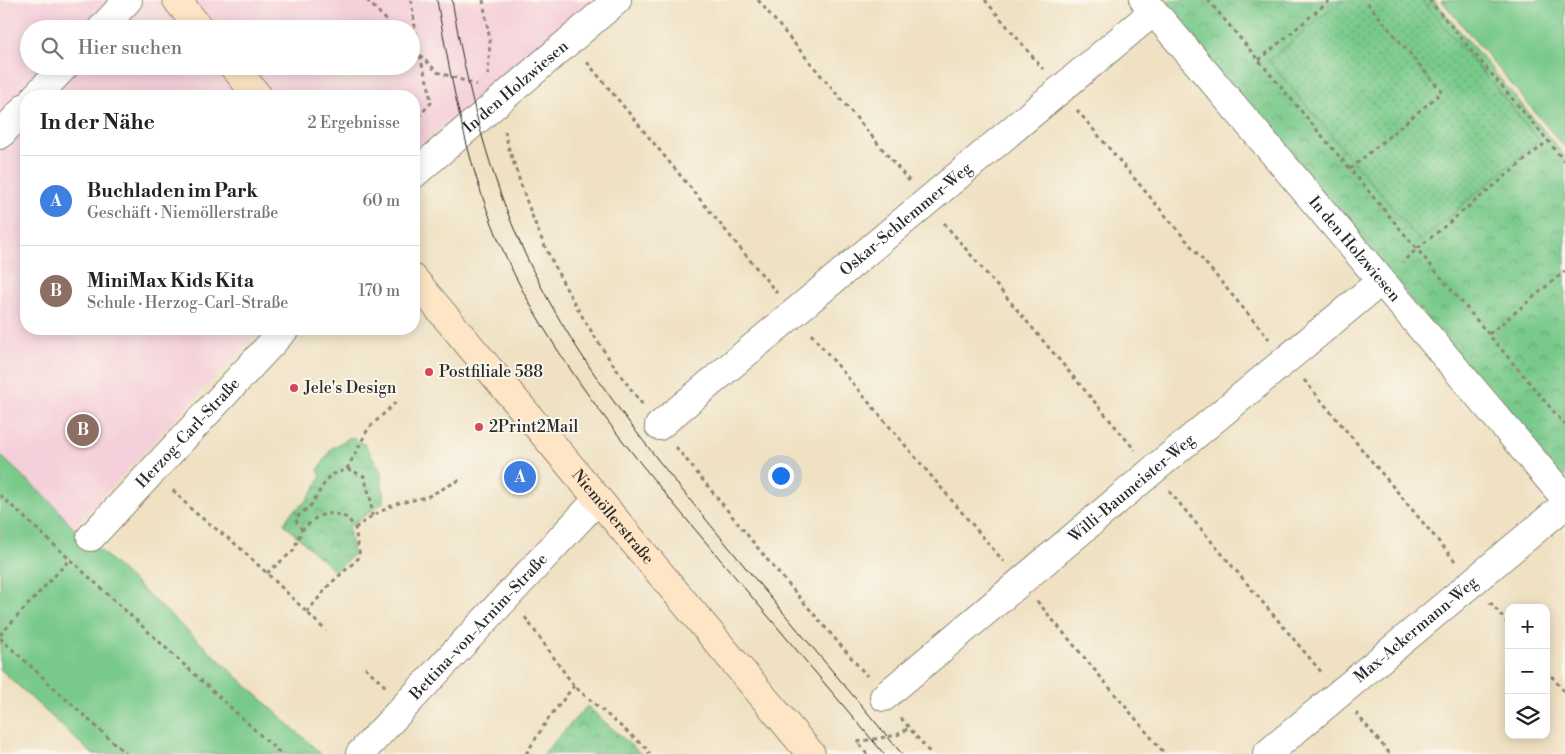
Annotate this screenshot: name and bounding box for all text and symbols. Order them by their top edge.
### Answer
search box [20,20,420,75]
icon: search [38,34,66,62]
text: Hier suchen [78,36,182,60]
street label: In den Holzwiesen [459,36,573,137]
text: In der Nähe [40,110,155,136]
text: 2 Ergebnisse [308,113,400,133]
street label: Oskar-Schlemmer-Weg [836,158,977,280]
text: Buchladen im Park [87,179,258,203]
text: A [50,191,62,211]
text: 60 m [362,191,400,211]
street label: In den Holzwiesen [1304,192,1405,306]
text: Geschäft · Niemöllerstraße [87,203,278,223]
text: MiniMax Kids Kita [87,269,254,293]
text: B [50,281,62,301]
text: 170 m [358,281,400,301]
text: Schule · Herzog-Carl-Straße [87,293,288,313]
place label: Postfiliale 588 [439,362,543,382]
marker: Postfiliale 588 [423,366,435,378]
street label: Herzog-Carl-Straße [132,374,244,492]
place label: Jele's Design [303,378,397,398]
marker: Jele's Design [288,382,300,394]
pin: B [67,411,99,449]
place label: 2Print2Mail [489,417,578,437]
marker: 2Print2Mail [473,421,485,433]
street label: Willi-Baumeister-Weg [1064,429,1199,548]
pin: A [504,458,536,496]
your location [768,463,794,489]
street label: Niemöllerstraße [567,465,658,568]
street label: Bettina-von-Arnim-Straße [405,549,552,705]
street label: Max-Ackermann-Weg [1350,572,1482,687]
map controls [1505,604,1550,739]
button: + [1505,604,1550,649]
button: − [1505,649,1550,694]
button: layers [1505,694,1550,739]

